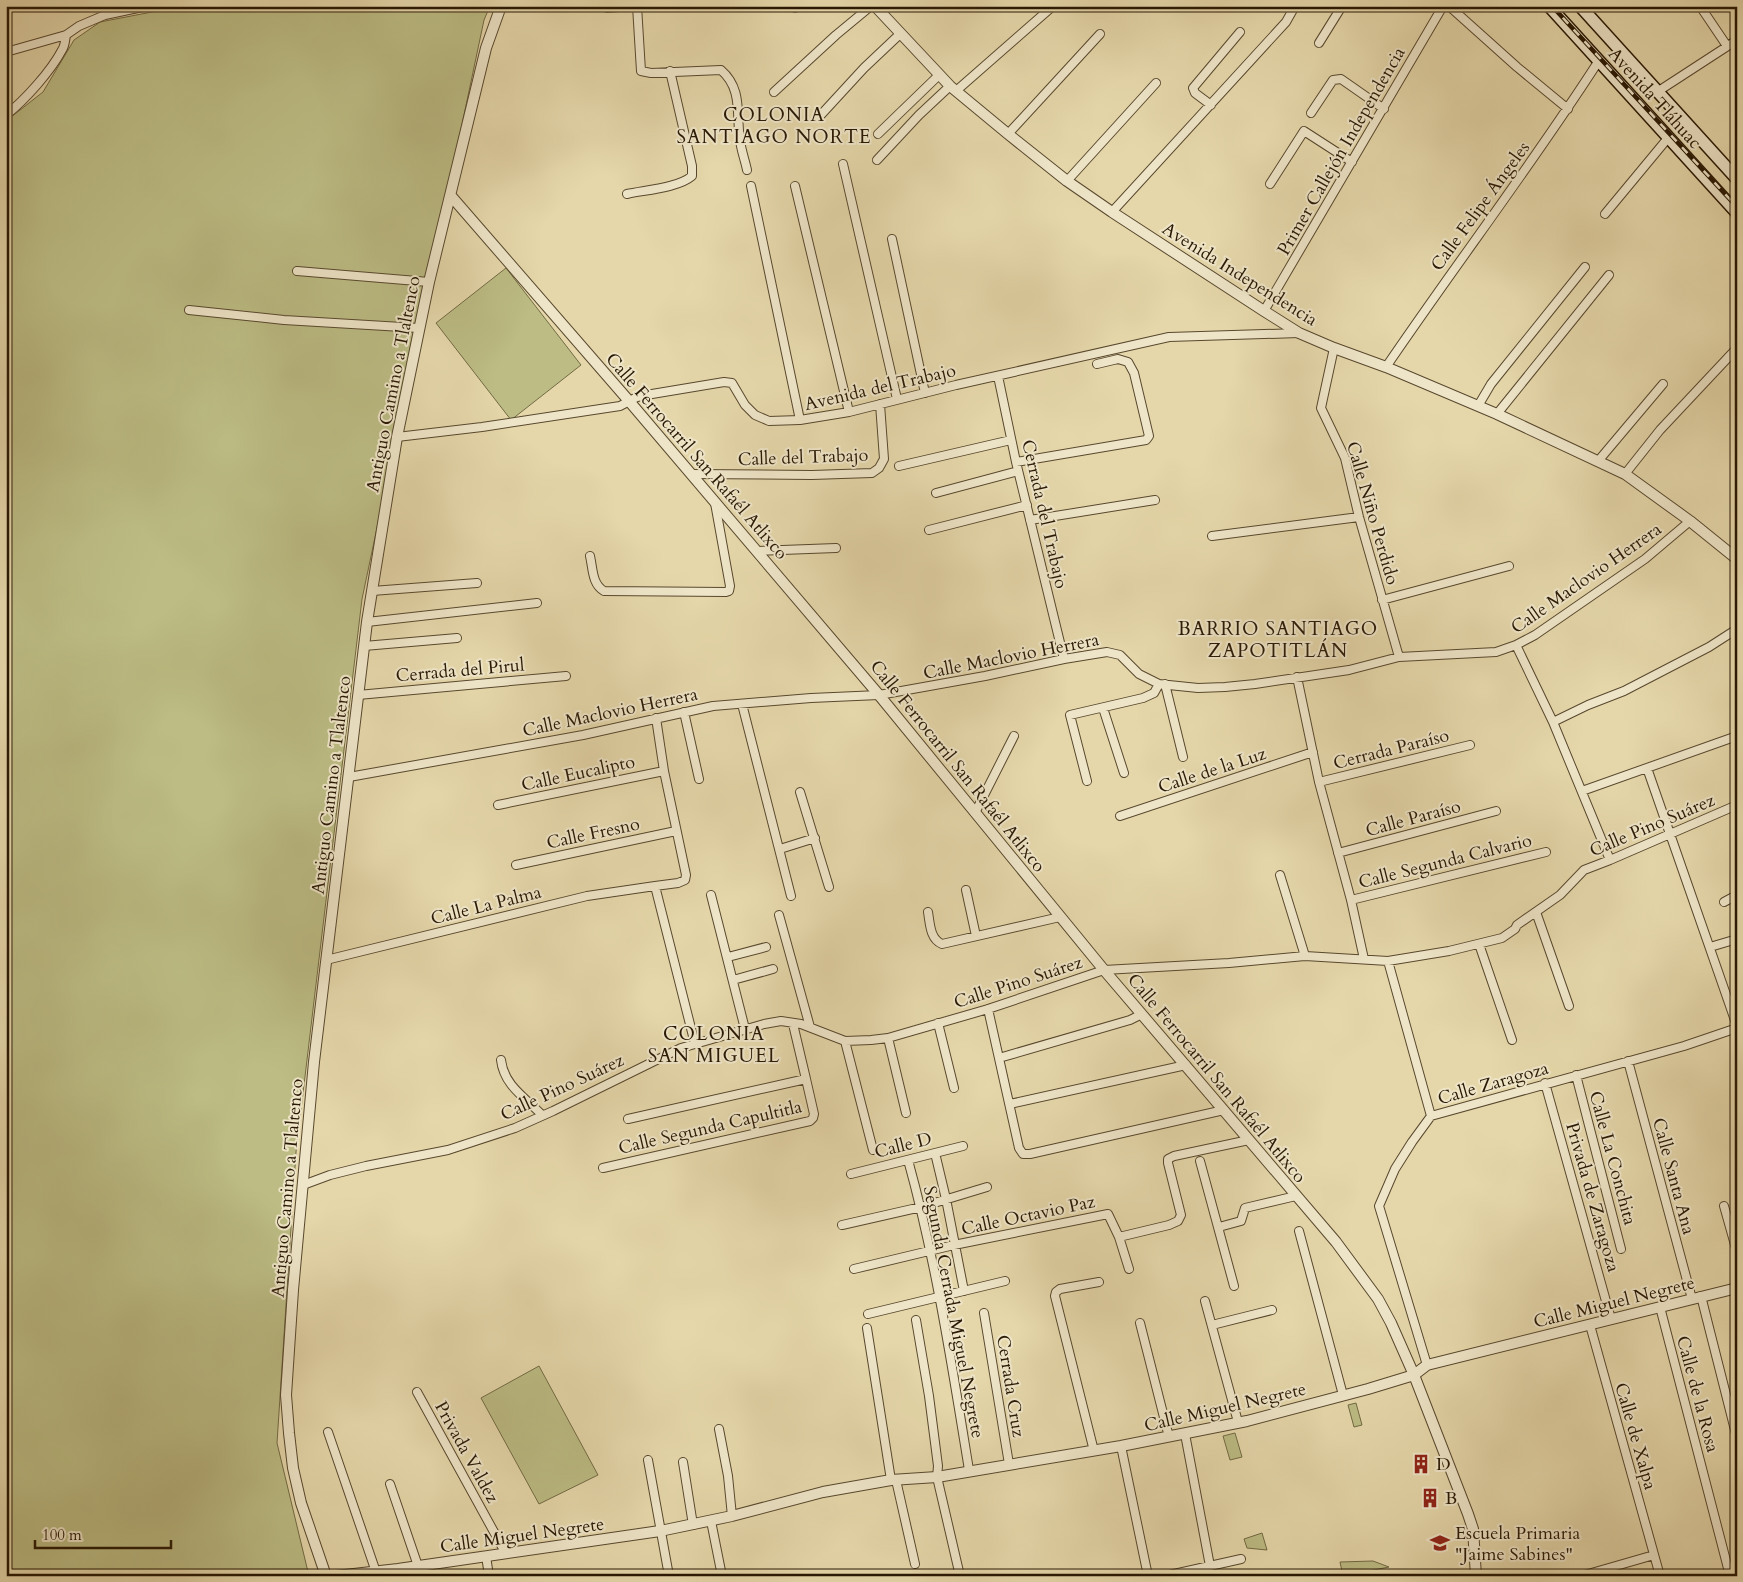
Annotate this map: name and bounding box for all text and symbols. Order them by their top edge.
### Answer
street label: Primer Callejón Independencia [1271,42,1412,260]
street label: Avenida Tláhuac [1602,42,1707,155]
district label: COLONIA SANTIAGO NORTE [676,102,872,150]
street label: Calle Felipe Ángeles [1425,136,1536,276]
street label: Avenida Independencia [1157,216,1322,332]
street label: Antiguo Camino a Tlaltenco [360,274,427,494]
street label: Calle Ferrocarril San Rafaél Atlixco [600,348,794,565]
street label: Avenida del Trabajo [802,358,958,417]
street label: Cerrada del Trabajo [1015,437,1074,591]
street label: Calle Niño Perdido [1340,438,1405,588]
street label: Calle del Trabajo [737,443,869,472]
street label: Calle Maclovio Herrera [1506,517,1667,640]
district label: BARRIO SANTIAGO ZAPOTITLÁN [1178,616,1378,664]
street label: Calle Maclovio Herrera [921,627,1101,686]
street label: Cerrada del Pirul [395,652,526,689]
street label: Calle Ferrocarril San Rafaél Atlixco [864,655,1051,878]
street label: Antiguo Camino a Tlaltenco [306,674,357,896]
street label: Calle Maclovio Herrera [520,682,700,743]
street label: Cerrada Paraíso [1331,723,1452,776]
street label: Calle de la Luz [1155,741,1269,800]
street label: Calle Eucalipto [519,749,637,798]
street label: Calle Pino Suárez [1586,788,1719,863]
street label: Calle Paraíso [1363,794,1464,843]
street label: Calle Fresno [544,811,642,856]
street label: Calle Segunda Calvario [1356,828,1535,895]
street label: Calle La Palma [428,880,544,931]
street label: Calle Pino Suárez [951,950,1086,1015]
street label: Calle Ferrocarril San Rafaél Atlixco [1121,968,1312,1189]
district label: COLONIA SAN MIGUEL [648,1021,780,1069]
street label: Calle Pino Suárez [496,1048,628,1127]
street label: Calle Zaragoza [1435,1056,1552,1111]
street label: Antiguo Camino a Tlaltenco [265,1077,310,1299]
street label: Calle La Conchita [1583,1088,1642,1228]
street label: Calle Segunda Capultitla [616,1094,805,1161]
street label: Calle Santa Ana [1646,1115,1701,1237]
street label: Privada de Zaragoza [1559,1119,1626,1275]
street label: Calle D [872,1126,934,1165]
street label: Segunda Cerrada Miguel Negrete [917,1184,990,1440]
street label: Calle Octavio Paz [959,1189,1097,1242]
street label: Calle Miguel Negrete [1531,1270,1697,1335]
street label: Cerrada Cruz [990,1333,1031,1439]
street label: Calle de la Rosa [1670,1333,1725,1455]
street label: Calle Miguel Negrete [1142,1377,1309,1438]
street label: Calle de Xalpa [1608,1380,1663,1493]
street label: Privada Valdez [428,1397,505,1508]
place label: D [1436,1452,1451,1477]
building icon: D [1410,1453,1432,1475]
place label: B [1445,1486,1457,1511]
building icon: B [1419,1487,1441,1509]
street label: Calle Miguel Negrete [438,1512,606,1559]
scale bar [35,1517,171,1549]
place label: Escuela Primaria "Jaime Sabines" [1455,1521,1580,1567]
text: 100 m [42,1525,82,1545]
school or university icon: Escuela Primaria "Jaime Sabines" [1429,1532,1451,1554]

